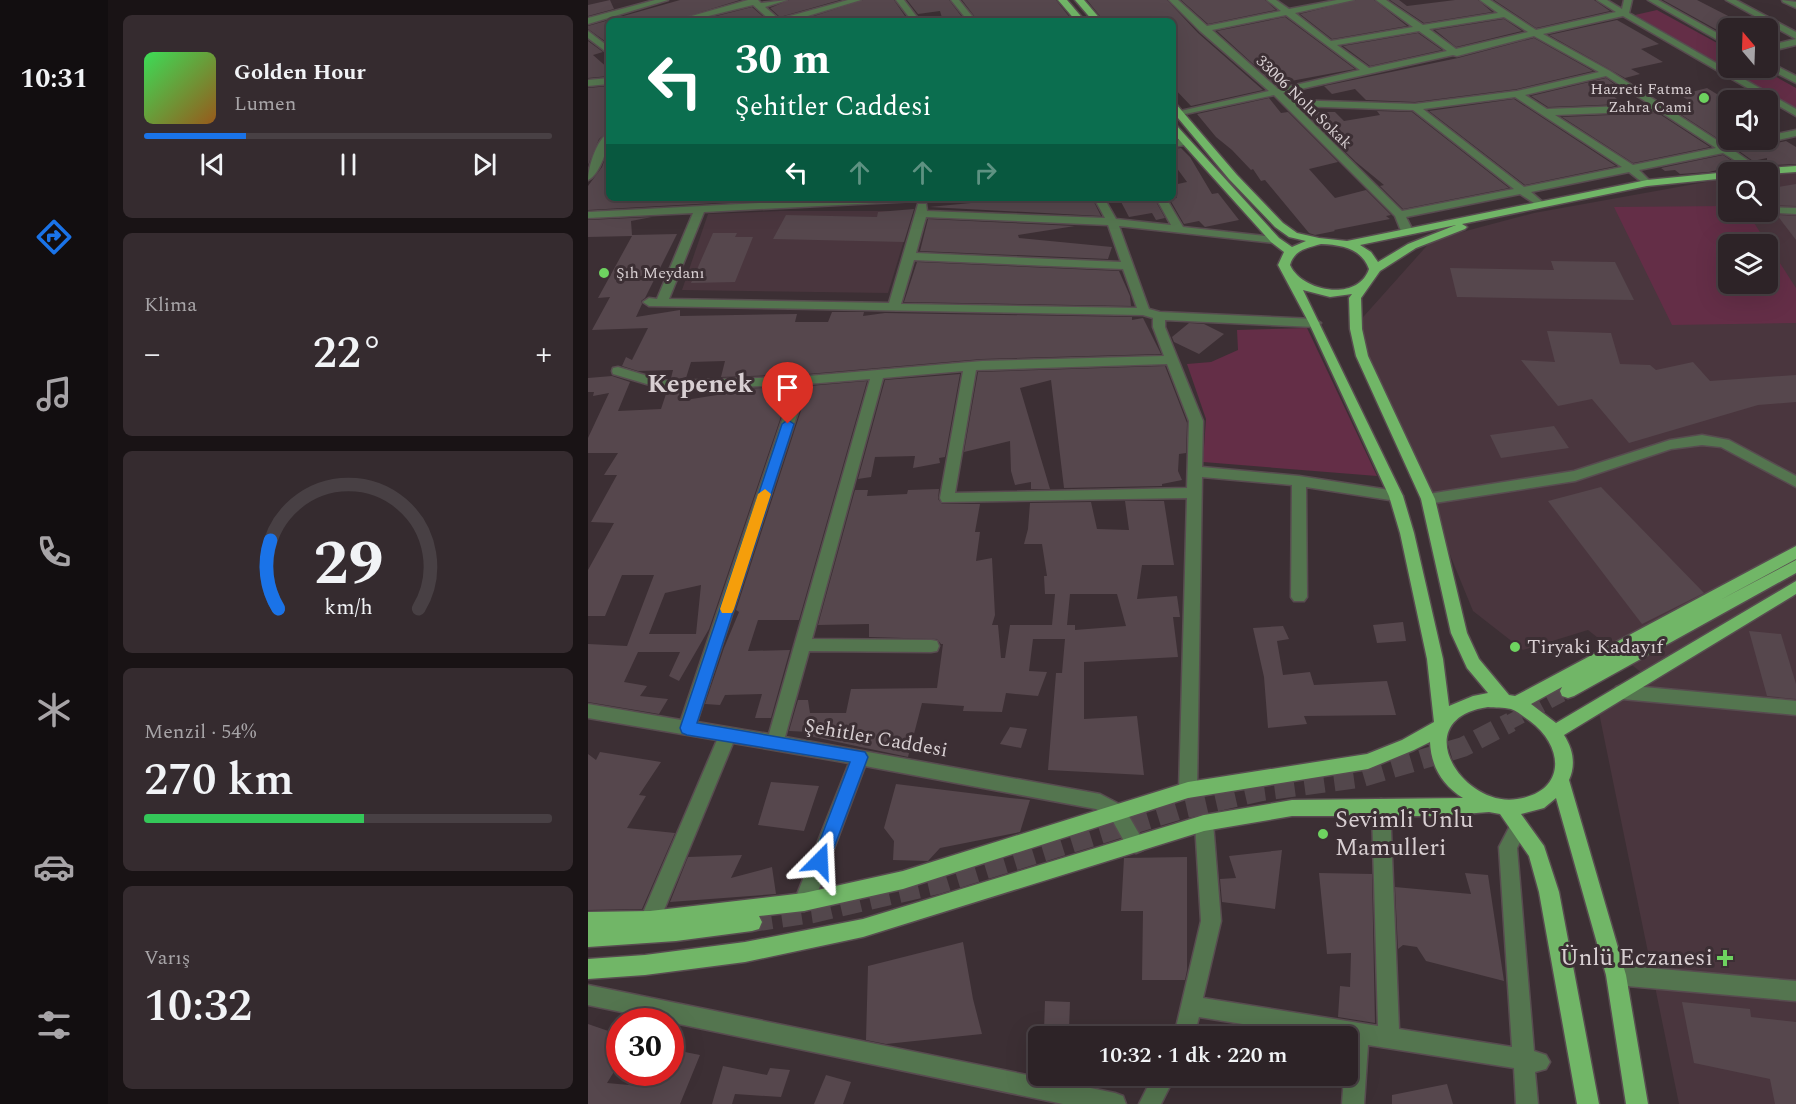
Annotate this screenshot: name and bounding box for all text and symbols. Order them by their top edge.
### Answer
north arrow [1718,18,1778,78]
map controls [1718,18,1778,294]
text: 30 m [735,29,830,92]
icon: left [636,42,714,120]
street label: 33006 Nolu Sokak [1250,50,1358,154]
text: Golden Hour [234,56,366,89]
text: 10:31 [20,58,88,100]
place label: Hazreti Fatma Zahra Cami [1590,77,1692,119]
text: Şehitler Caddesi [735,86,931,128]
text: Lumen [234,89,296,119]
button: sound [1718,90,1778,150]
marker: Hazreti Fatma Zahra Cami [1697,91,1711,105]
icon: previous [196,148,229,181]
icon: pause [332,148,365,181]
icon: next [468,148,501,181]
icon: left [780,156,813,189]
icon: ahead [843,156,876,189]
icon: ahead [906,156,939,189]
icon: right [969,156,1002,189]
button: search [1718,162,1778,222]
icon: directions [33,216,75,258]
button: layers [1718,234,1778,294]
place label: Şıh Meydanı [616,261,705,285]
marker: Şıh Meydanı [597,266,611,280]
text: Klima [144,290,197,320]
text: 22° [313,319,383,388]
text: − [144,329,161,379]
text: + [536,329,552,379]
pin [762,362,813,424]
district label: Kepenek [647,364,753,404]
icon: arrive [771,371,804,404]
icon: music [33,373,75,415]
text: 29 [313,517,383,612]
icon: phone [33,531,75,573]
text: km/h [324,591,372,624]
place label: Tiryaki Kadayıf [1527,632,1665,662]
marker: Tiryaki Kadayıf [1508,640,1522,654]
icon: climate [33,689,75,731]
street label: Şehitler Caddesi [802,711,950,765]
text: Menzil · 54% [144,717,256,747]
text: 270 km [144,746,294,815]
place label: Sevimli Unlu Mamulleri [1335,802,1474,866]
marker: Sevimli Unlu Mamulleri [1316,827,1330,841]
position arrow [788,829,852,893]
icon: car [33,846,75,888]
place label: Ünlü Eczanesi [1560,940,1713,976]
text: Varış [144,943,190,973]
marker: Ünlü Eczanesi [1718,951,1732,965]
text: 10:32 [144,972,252,1041]
icon: filters [33,1004,75,1046]
speed limit sign: 30 [606,1008,684,1086]
text: 10:32 · 1 dk · 220 m [1099,1039,1287,1072]

